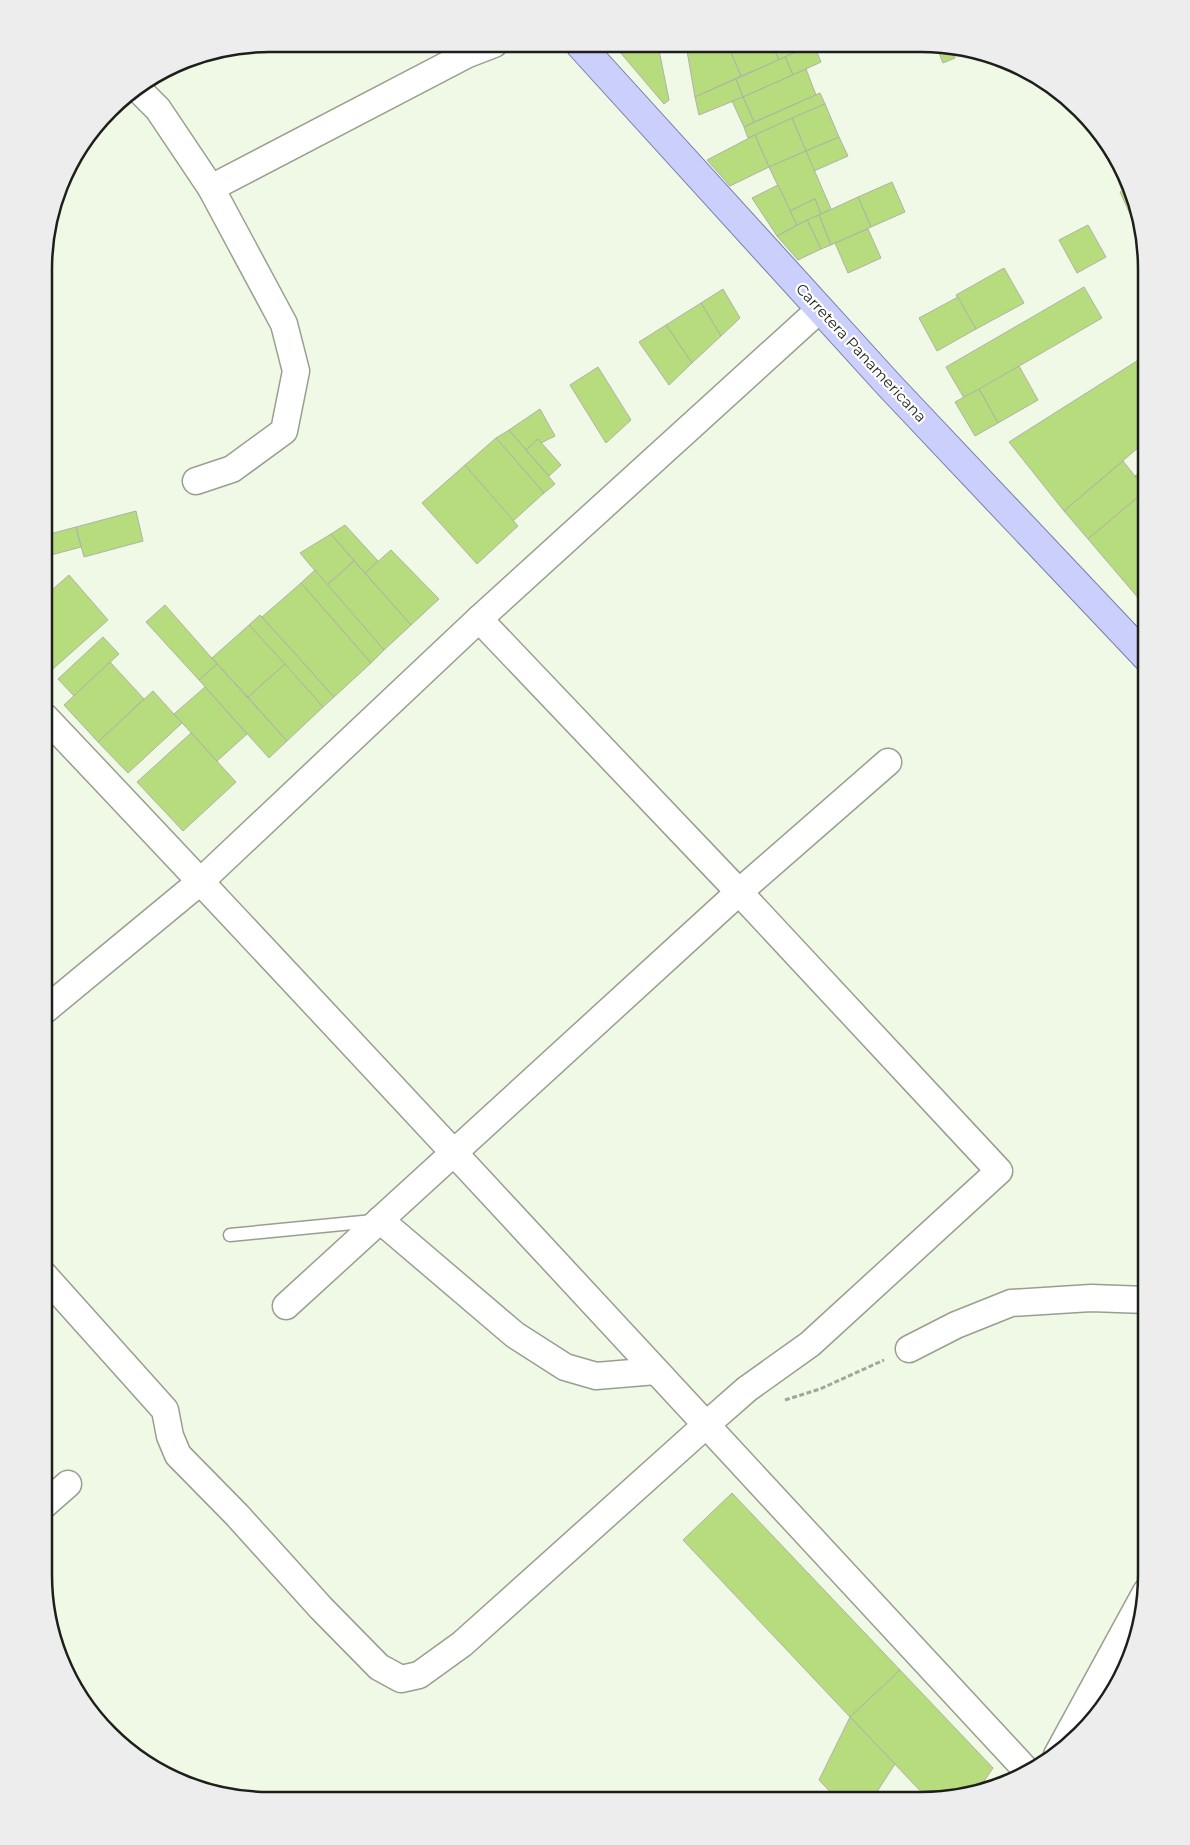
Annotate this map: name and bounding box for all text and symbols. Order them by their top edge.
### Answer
street label: Carretera Panamericana [792,279,931,426]

